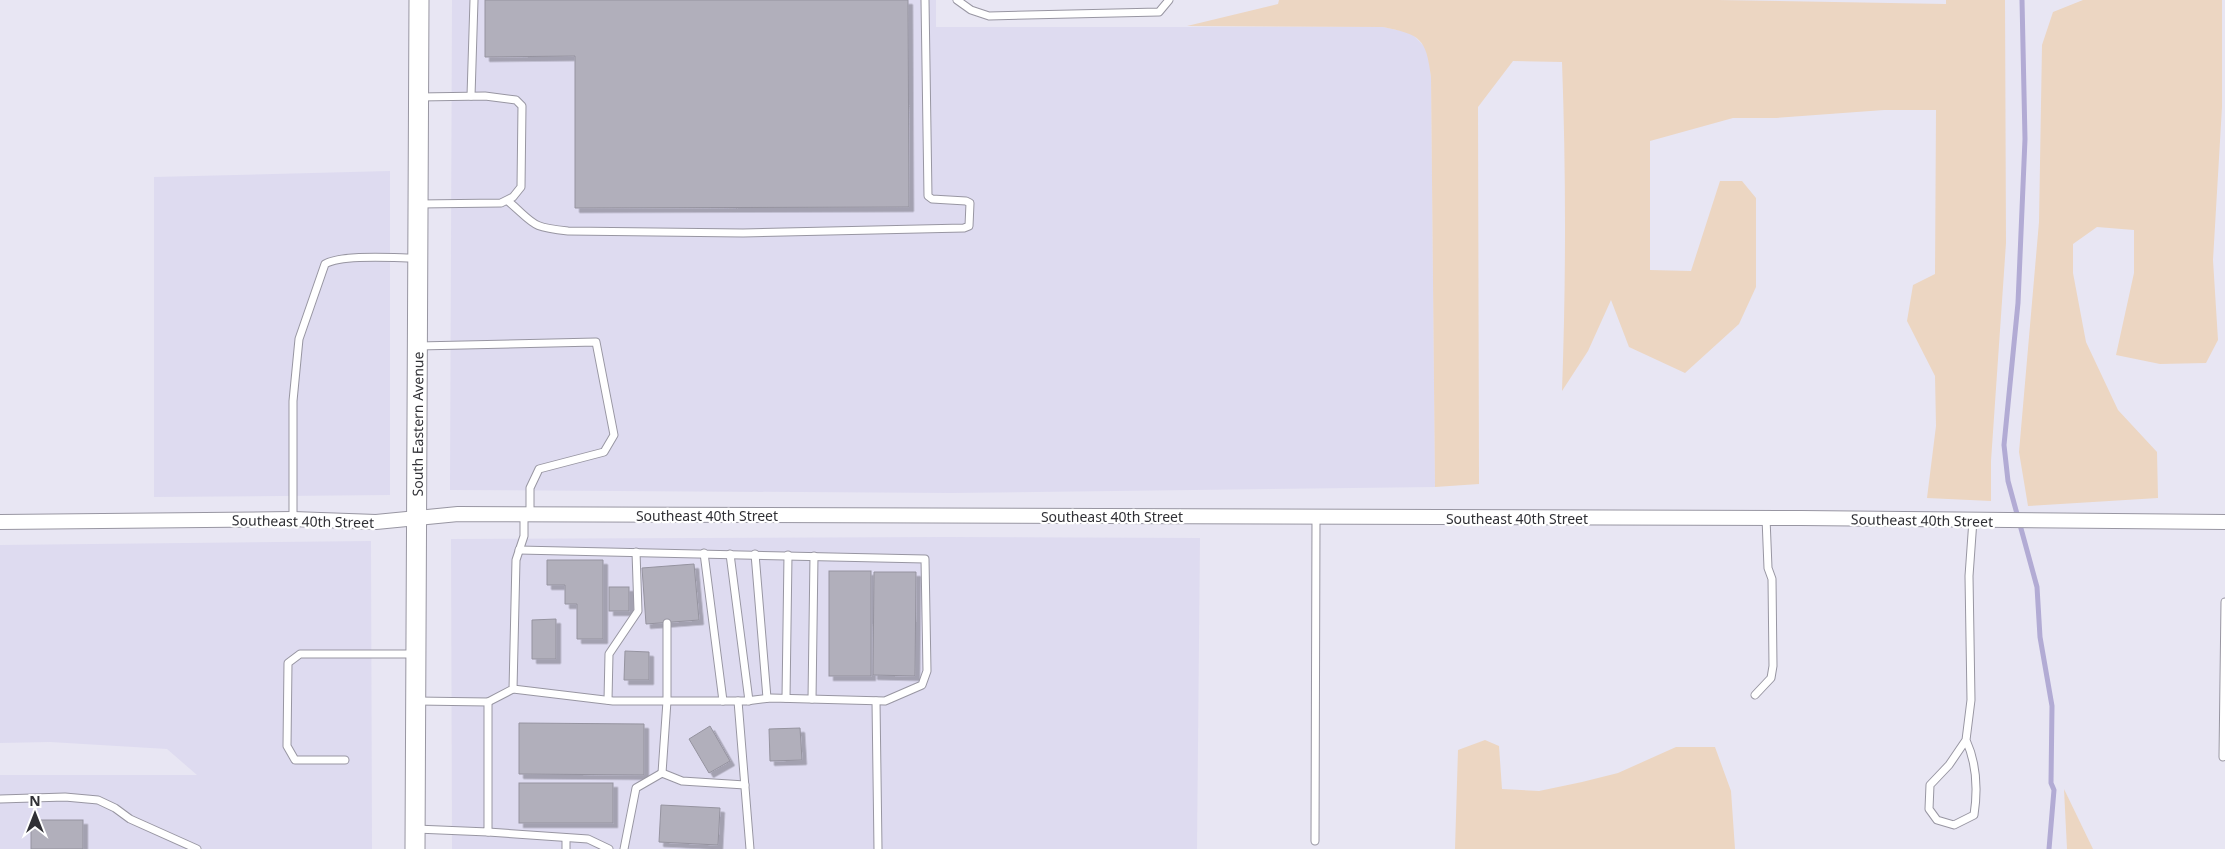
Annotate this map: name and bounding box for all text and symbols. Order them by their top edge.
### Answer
street label: South Eastern Avenue [407,351,427,496]
street label: Southeast 40th Street [636,506,778,525]
street label: Southeast 40th Street [1041,507,1183,526]
street label: Southeast 40th Street [1446,509,1588,528]
street label: Southeast 40th Street [1851,509,1993,531]
street label: Southeast 40th Street [232,510,374,532]
north arrow [10,789,60,839]
text: N [29,791,41,810]

